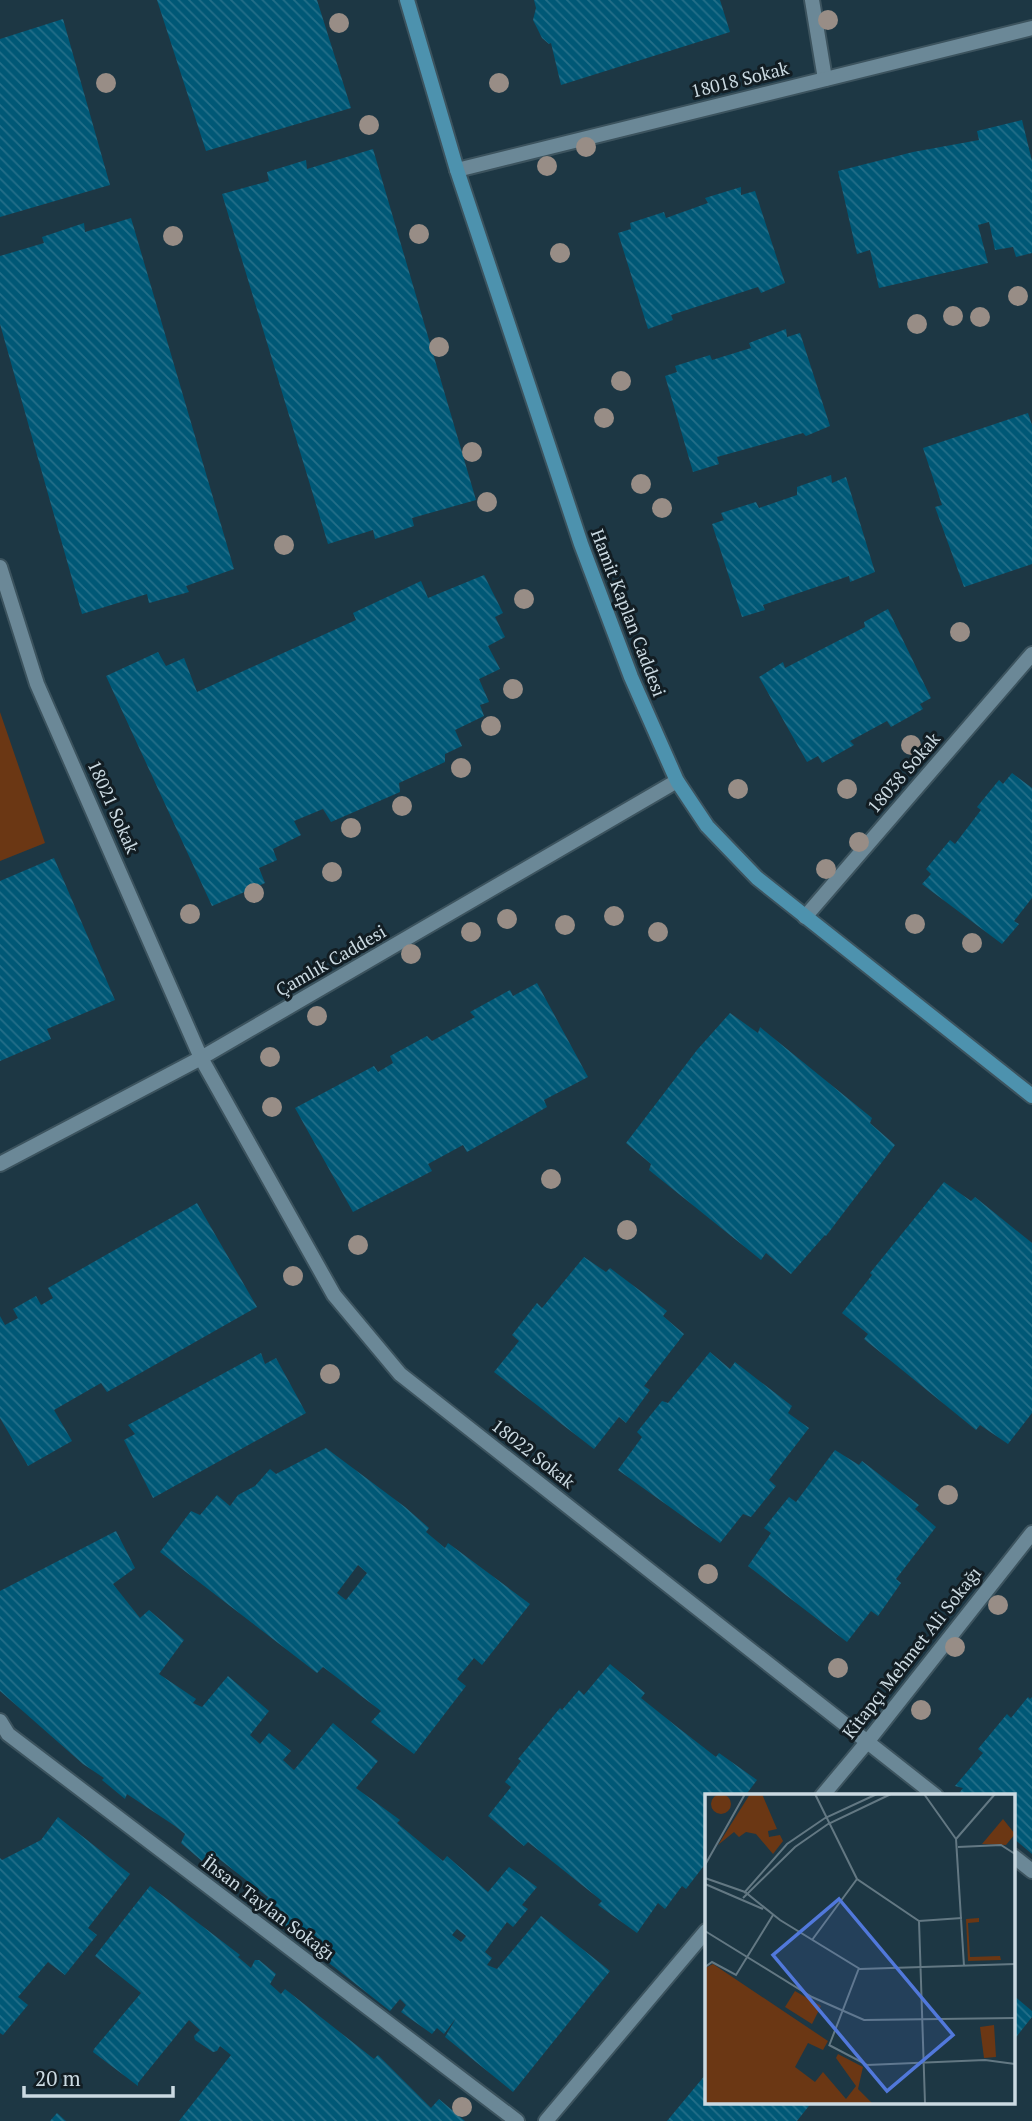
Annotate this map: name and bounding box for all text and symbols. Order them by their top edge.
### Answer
street label: 18018 Sokak [689,55,792,103]
street label: Hamit Kaplan Caddesi [586,525,672,700]
street label: 18038 Sokak [862,726,945,818]
street label: 18021 Sokak [83,756,145,858]
street label: Çamlık Caddesi [271,919,390,1001]
street label: 18022 Sokak [487,1413,581,1494]
street label: Kitapçı Mehmet Ali Sokağı [836,1561,986,1743]
inset map [705,1794,1014,2104]
street label: İhsan Taylan Sokağı [197,1849,340,1965]
scale bar [24,2054,173,2098]
text: 20 m [35,2064,81,2092]

